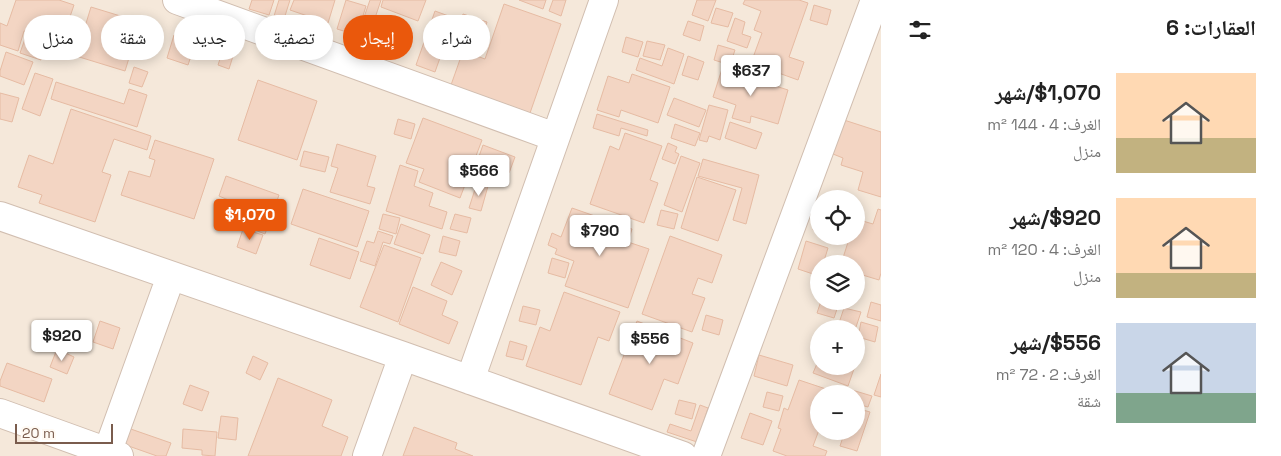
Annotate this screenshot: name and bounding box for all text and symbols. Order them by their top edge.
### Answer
text: العقارات: 6 [1166,14,1256,41]
chip: منزل [24,15,91,60]
chip: شقة [101,15,164,60]
chip: جديد [174,15,245,60]
chip: تصفية [255,15,333,60]
chip: إيجار [343,15,413,60]
chip: شراء [423,15,490,60]
icon: filters [906,16,934,44]
pin: $637 [721,54,781,97]
text: $637 [732,60,770,81]
text: $1,070/شهر [995,79,1101,106]
icon: home [1156,93,1216,153]
text: الغرف: 4 · 144 m² [987,114,1101,135]
text: منزل [1073,141,1101,162]
pin: $566 [449,154,509,197]
text: $566 [459,160,499,181]
map controls [810,190,865,440]
button: locate [810,190,865,245]
pin: $1,070 [209,198,291,241]
text: $1,070 [225,204,275,225]
text: $920/شهر [1010,204,1101,231]
pin: $790 [570,214,630,257]
icon: home [1156,218,1216,278]
text: $790 [581,220,619,241]
text: الغرف: 4 · 120 m² [987,239,1101,260]
button: layers [810,255,865,310]
text: منزل [1073,266,1101,287]
pin: $920 [32,320,92,362]
button: + [810,320,865,375]
pin: $556 [620,322,680,365]
text: $920 [42,325,82,346]
text: $556 [631,328,669,349]
text: $556/شهر [1011,329,1101,356]
icon: home [1156,343,1216,403]
text: الغرف: 2 · 72 m² [996,364,1101,385]
button: − [810,385,865,440]
text: شقة [1077,391,1101,412]
scale bar [15,421,112,444]
text: 20 m [22,424,55,442]

